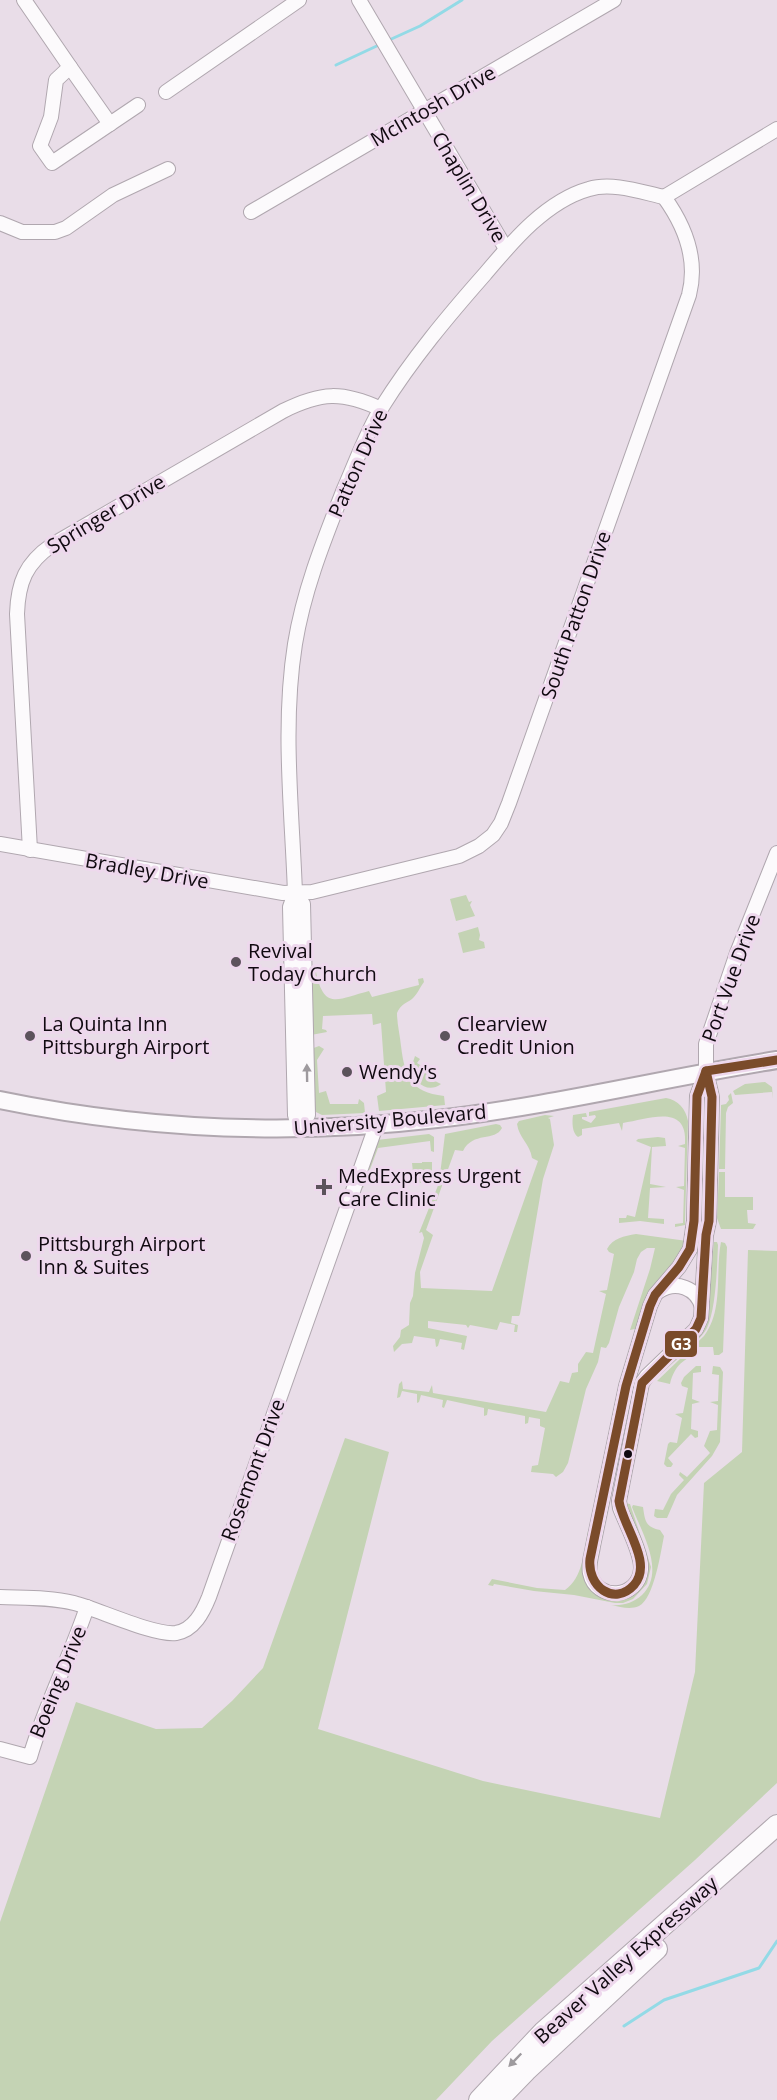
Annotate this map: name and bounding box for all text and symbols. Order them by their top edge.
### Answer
street label: McIntosh Drive [365,59,500,152]
street label: Chaplin Drive [426,126,513,247]
street label: Patton Drive [322,404,393,521]
street label: Springer Drive [42,468,170,559]
street label: South Patton Drive [534,527,617,702]
street label: Bradley Drive [83,846,211,895]
street label: Port Vue Drive [695,910,766,1045]
place label: Revival Today Church [248,937,377,987]
marker: Revival Today Church [229,955,243,969]
place label: La Quinta Inn Pittsburgh Airport [42,1010,209,1060]
place label: Clearview Credit Union [457,1010,575,1060]
marker: La Quinta Inn Pittsburgh Airport [23,1029,37,1043]
marker: Clearview Credit Union [438,1029,452,1043]
place label: Wendy's [359,1058,437,1085]
one-way arrow [302,1064,311,1083]
marker: Wendy's [340,1065,354,1079]
street label: University Boulevard [293,1098,487,1141]
place label: MedExpress Urgent Care Clinic [338,1162,521,1212]
marker: MedExpress Urgent Care Clinic [315,1178,333,1196]
place label: Pittsburgh Airport Inn & Suites [38,1230,205,1280]
marker: Pittsburgh Airport Inn & Suites [19,1249,33,1263]
line badge: G3 [664,1330,698,1358]
text: G3 [671,1333,691,1355]
street label: Rosemont Drive [214,1395,291,1545]
unlabelled marker [622,1448,634,1460]
street label: Boeing Drive [23,1622,92,1742]
street label: Beaver Valley Expressway [528,1869,724,2049]
one-way arrow [509,2053,523,2067]

